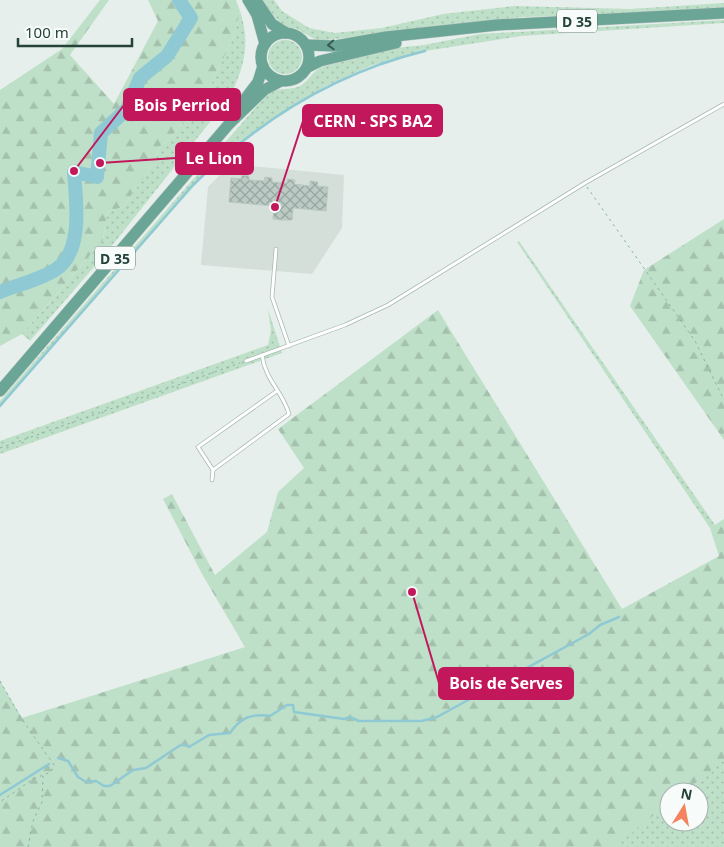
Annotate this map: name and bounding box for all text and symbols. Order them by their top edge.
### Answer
road number: D 35 [557,10,597,32]
scale bar [18,15,131,47]
text: 100 m [25,22,69,42]
one-way arrow [327,40,335,51]
callout: Bois Perriod [124,89,240,120]
text: Bois Perriod [134,94,230,116]
callout: CERN - SPS BA2 [303,105,442,136]
text: CERN - SPS BA2 [314,110,432,132]
callout: Le Lion [176,143,253,174]
text: Le Lion [186,147,242,169]
road number: D 35 [95,247,135,270]
callout: Bois de Serves [439,668,573,699]
text: Bois de Serves [449,672,563,694]
north arrow [659,782,709,832]
text: N [679,783,694,804]

